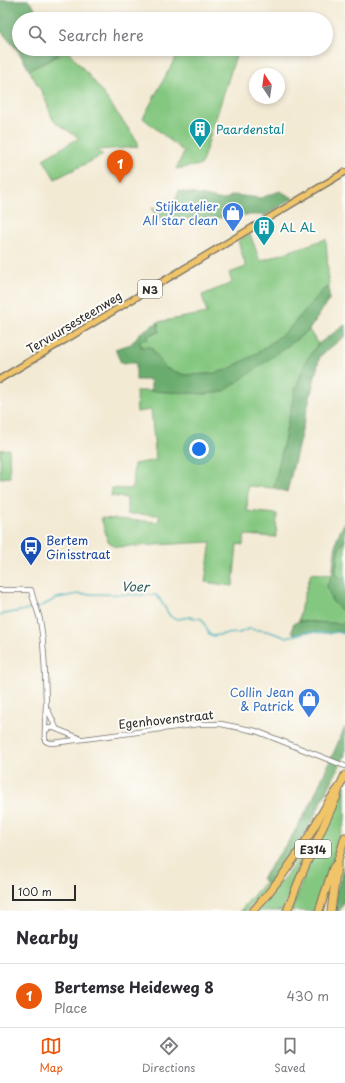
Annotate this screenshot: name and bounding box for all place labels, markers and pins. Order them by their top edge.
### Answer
building icon: Paardenstal [187,116,213,149]
place label: Paardenstal [216,120,284,138]
pin: 1 [107,150,133,183]
place label: Stijkatelier All star clean [142,197,219,229]
shop icon: Stijkatelier All star clean [220,200,246,233]
building icon: AL AL [251,214,277,247]
place label: AL AL [280,218,316,236]
place label: Bertem Ginisstraat [46,531,111,563]
bus stop icon: Bertem Ginisstraat [18,534,44,567]
place label: Collin Jean & Patrick [230,683,294,715]
shop icon: Collin Jean & Patrick [296,686,322,719]

